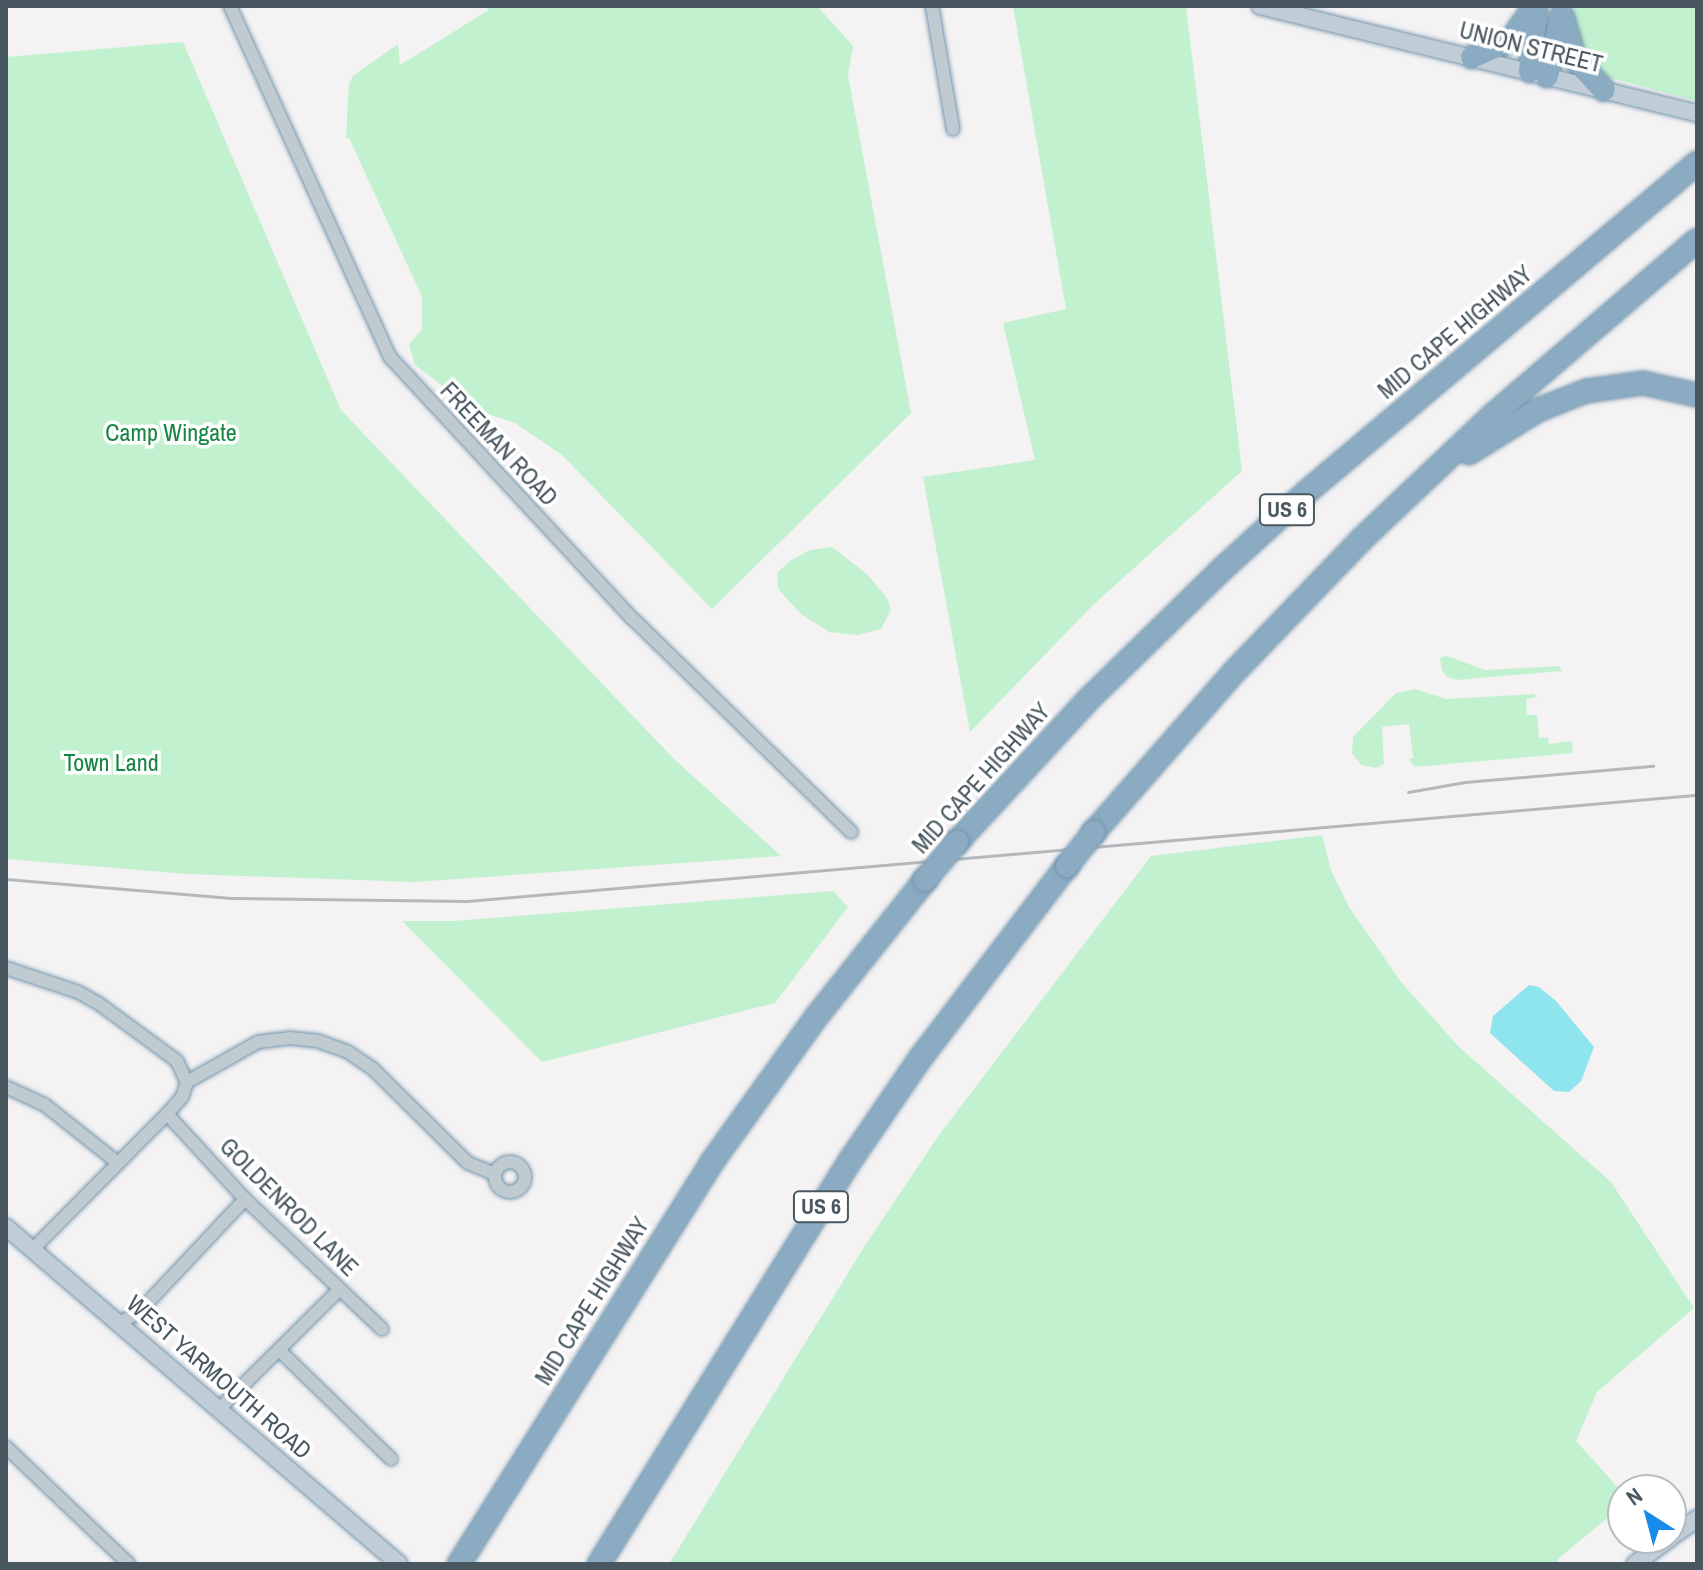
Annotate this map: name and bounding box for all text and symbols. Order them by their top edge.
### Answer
street label: UNION STREET [1456,15,1606,79]
street label: MID CAPE HIGHWAY [1372,259,1538,405]
street label: FREEMAN ROAD [434,376,564,512]
park label: Camp Wingate [105,419,237,447]
road number: US 6 [1257,492,1317,528]
street label: MID CAPE HIGHWAY [906,697,1056,859]
park label: Town Land [63,749,159,777]
street label: GOLDENROD LANE [214,1132,364,1282]
road number: US 6 [791,1189,851,1225]
street label: MID CAPE HIGHWAY [529,1212,655,1390]
street label: WEST YARMOUTH ROAD [121,1289,317,1465]
north arrow [1607,1474,1687,1554]
text: N [1620,1480,1648,1512]

